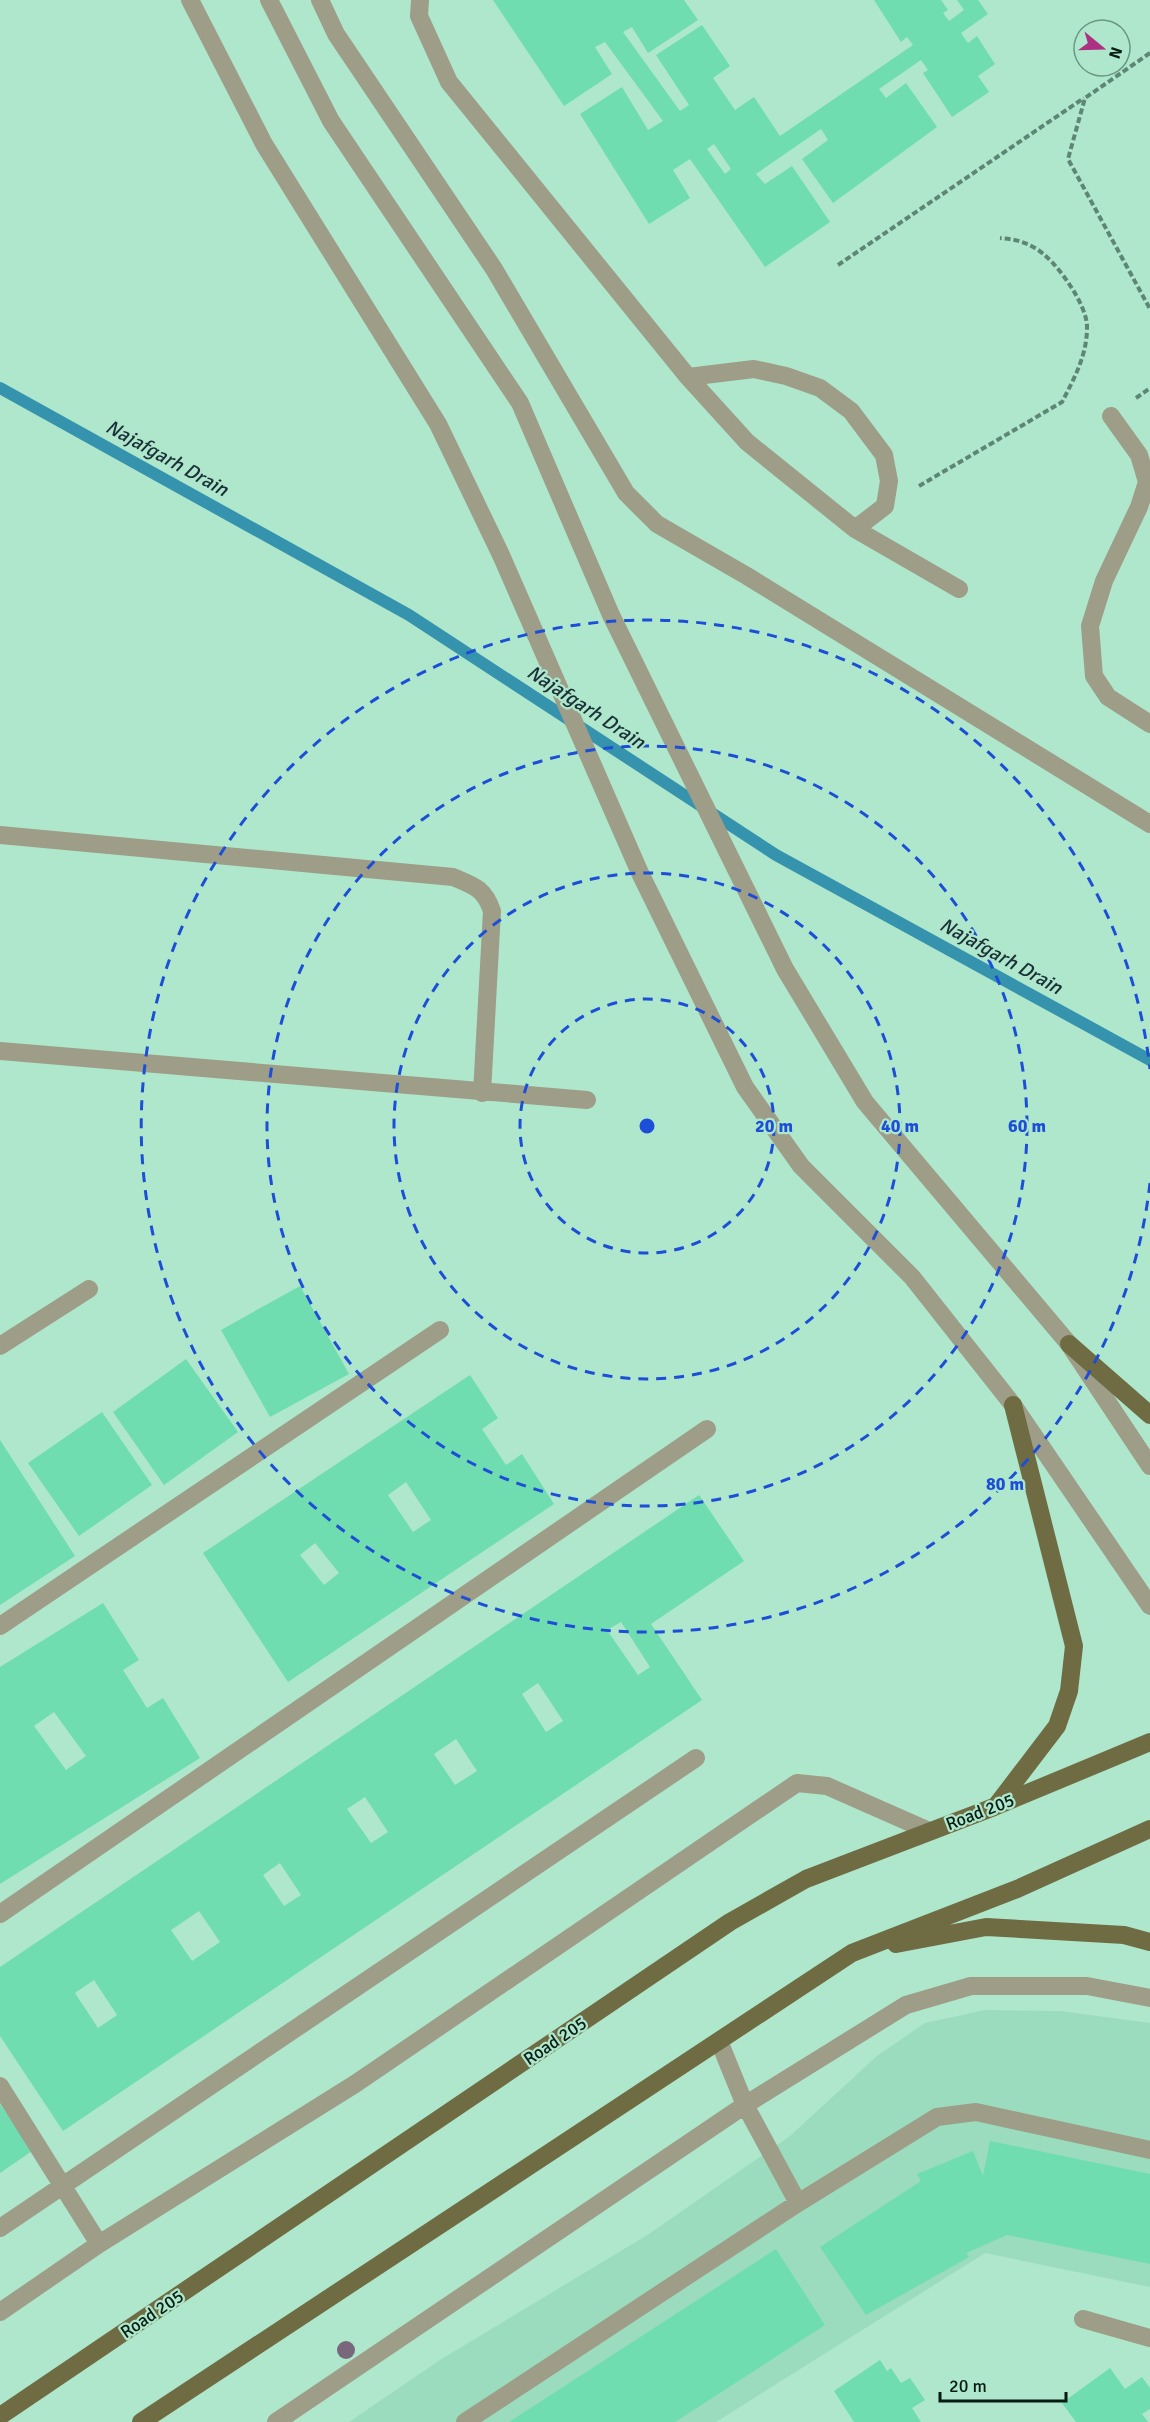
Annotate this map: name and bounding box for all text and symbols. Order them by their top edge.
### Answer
north arrow [1072,18,1132,78]
text: N [1104,44,1127,61]
water label: Najafgarh Drain [101,414,234,502]
water label: Najafgarh Drain [522,659,651,755]
water label: Najafgarh Drain [935,912,1068,1000]
text: 20 m [755,1115,793,1137]
text: 40 m [881,1115,919,1137]
text: 60 m [1008,1115,1046,1137]
centre of rings [637,1116,657,1136]
text: 80 m [986,1473,1024,1495]
street label: Road 205 [943,1789,1017,1835]
street label: Road 205 [519,2012,591,2070]
street label: Road 205 [116,2285,188,2343]
scale bar [940,2365,1066,2403]
text: 20 m [949,2375,987,2397]

